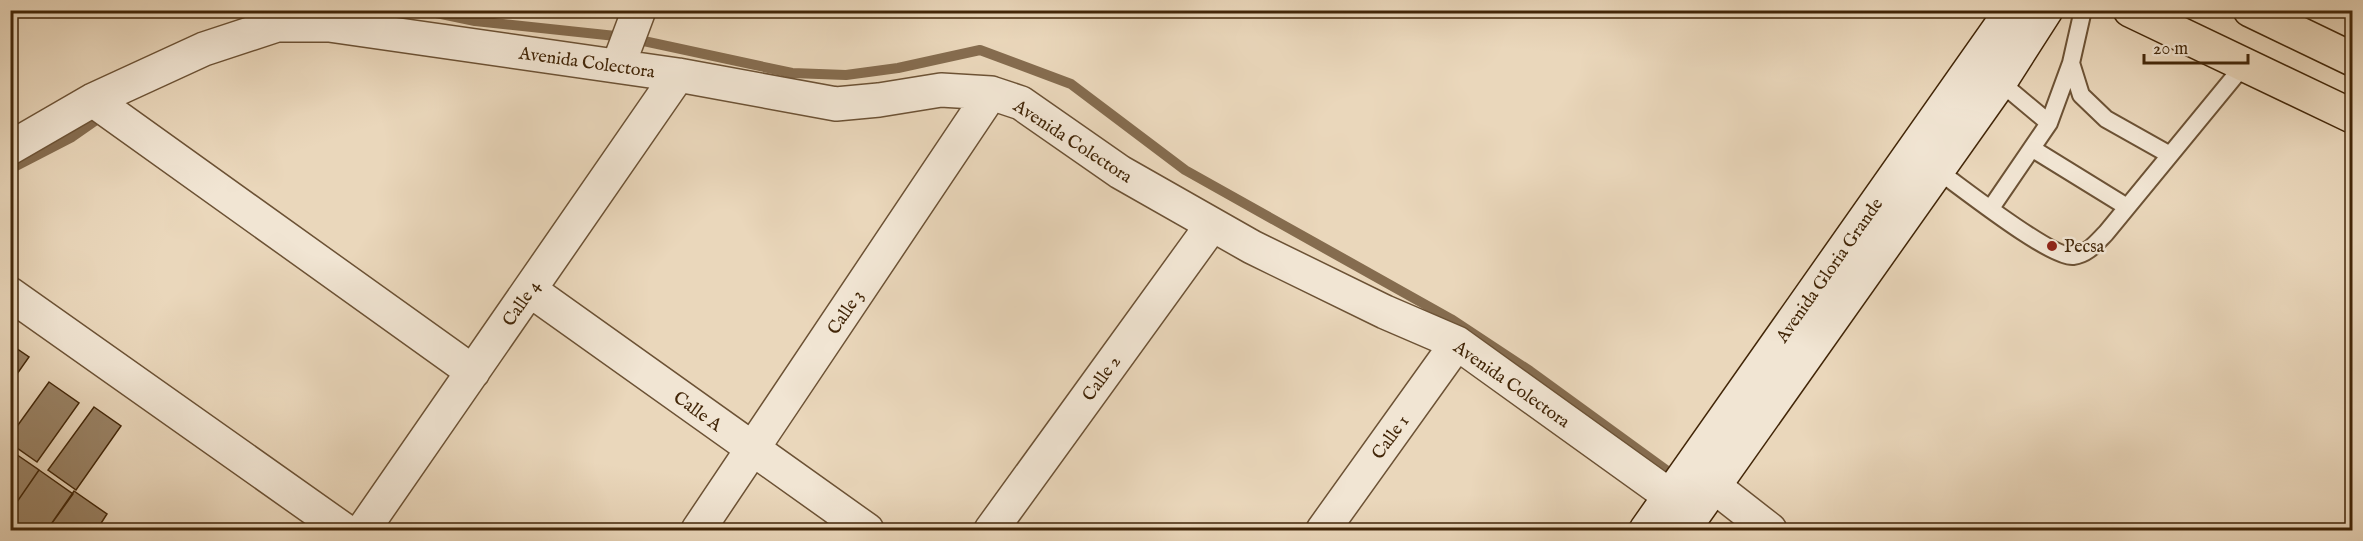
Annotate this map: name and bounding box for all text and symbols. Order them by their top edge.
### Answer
scale bar [2144,27,2248,65]
text: 20 m [2153,38,2188,61]
street label: Avenida Colectora [516,42,656,84]
street label: Avenida Colectora [1008,95,1136,189]
street label: Avenida Gloria Grande [1771,194,1889,349]
place label: Pecsa [2064,236,2104,259]
marker: Pecsa [2045,239,2059,253]
street label: Calle 4 [498,276,546,332]
street label: Calle 3 [823,286,870,340]
street label: Avenida Colectora [1448,336,1574,434]
street label: Calle 2 [1078,351,1127,406]
street label: Calle A [668,387,727,438]
street label: Calle 1 [1367,411,1415,465]

